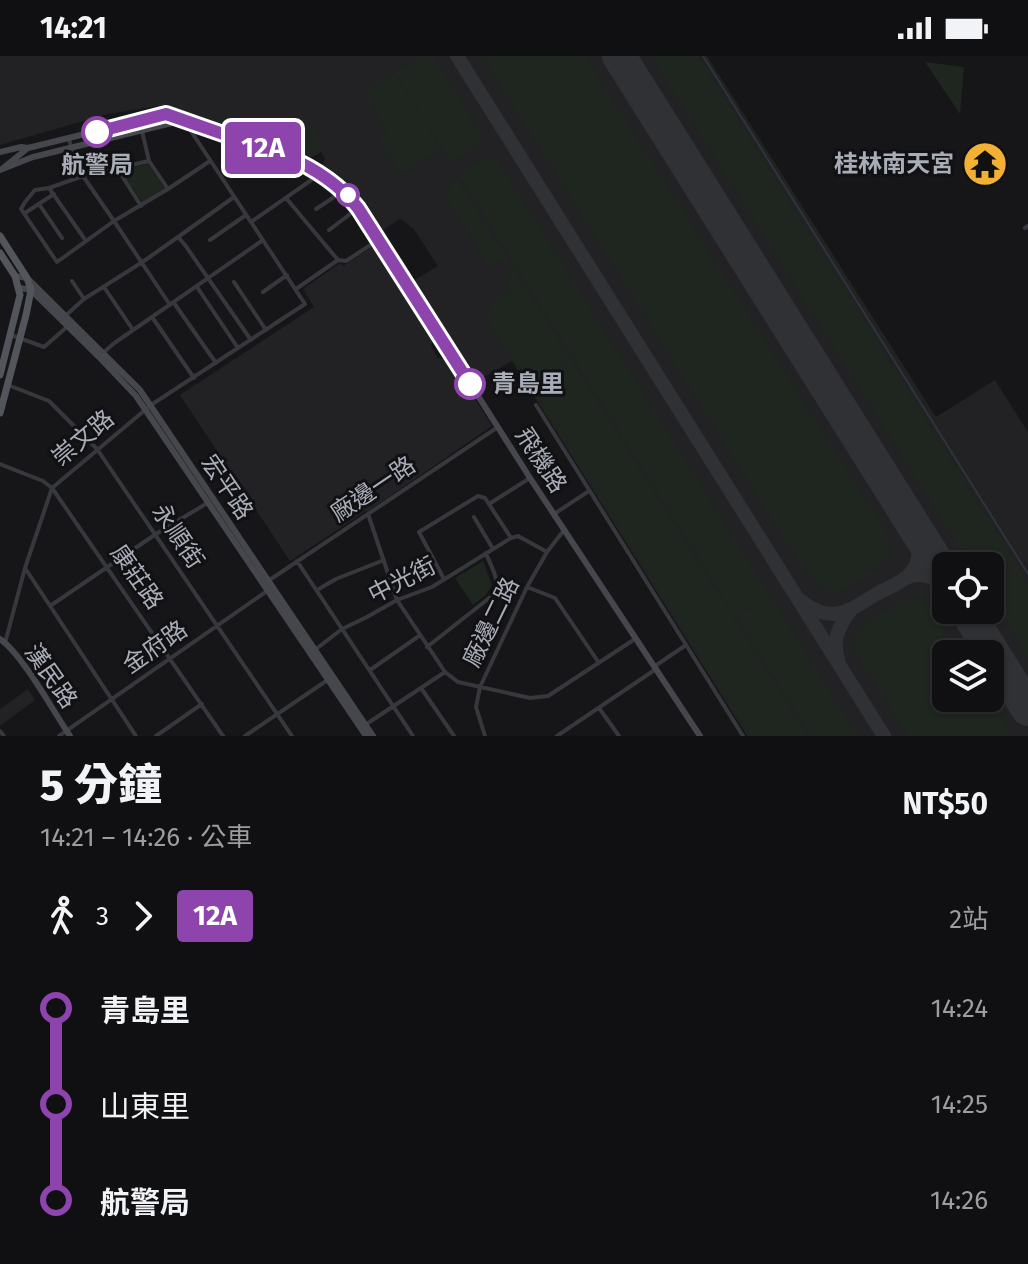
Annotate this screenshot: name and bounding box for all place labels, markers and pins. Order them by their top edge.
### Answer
marker: 航警局 [82,117,112,147]
temple icon: 桂林南天宮 [961,140,1009,188]
place label: 桂林南天宮 [834,150,954,178]
place label: 航警局 [61,151,133,179]
unlabelled marker [337,184,359,206]
marker: 青島里 [455,369,485,399]
place label: 青島里 [492,370,564,398]

